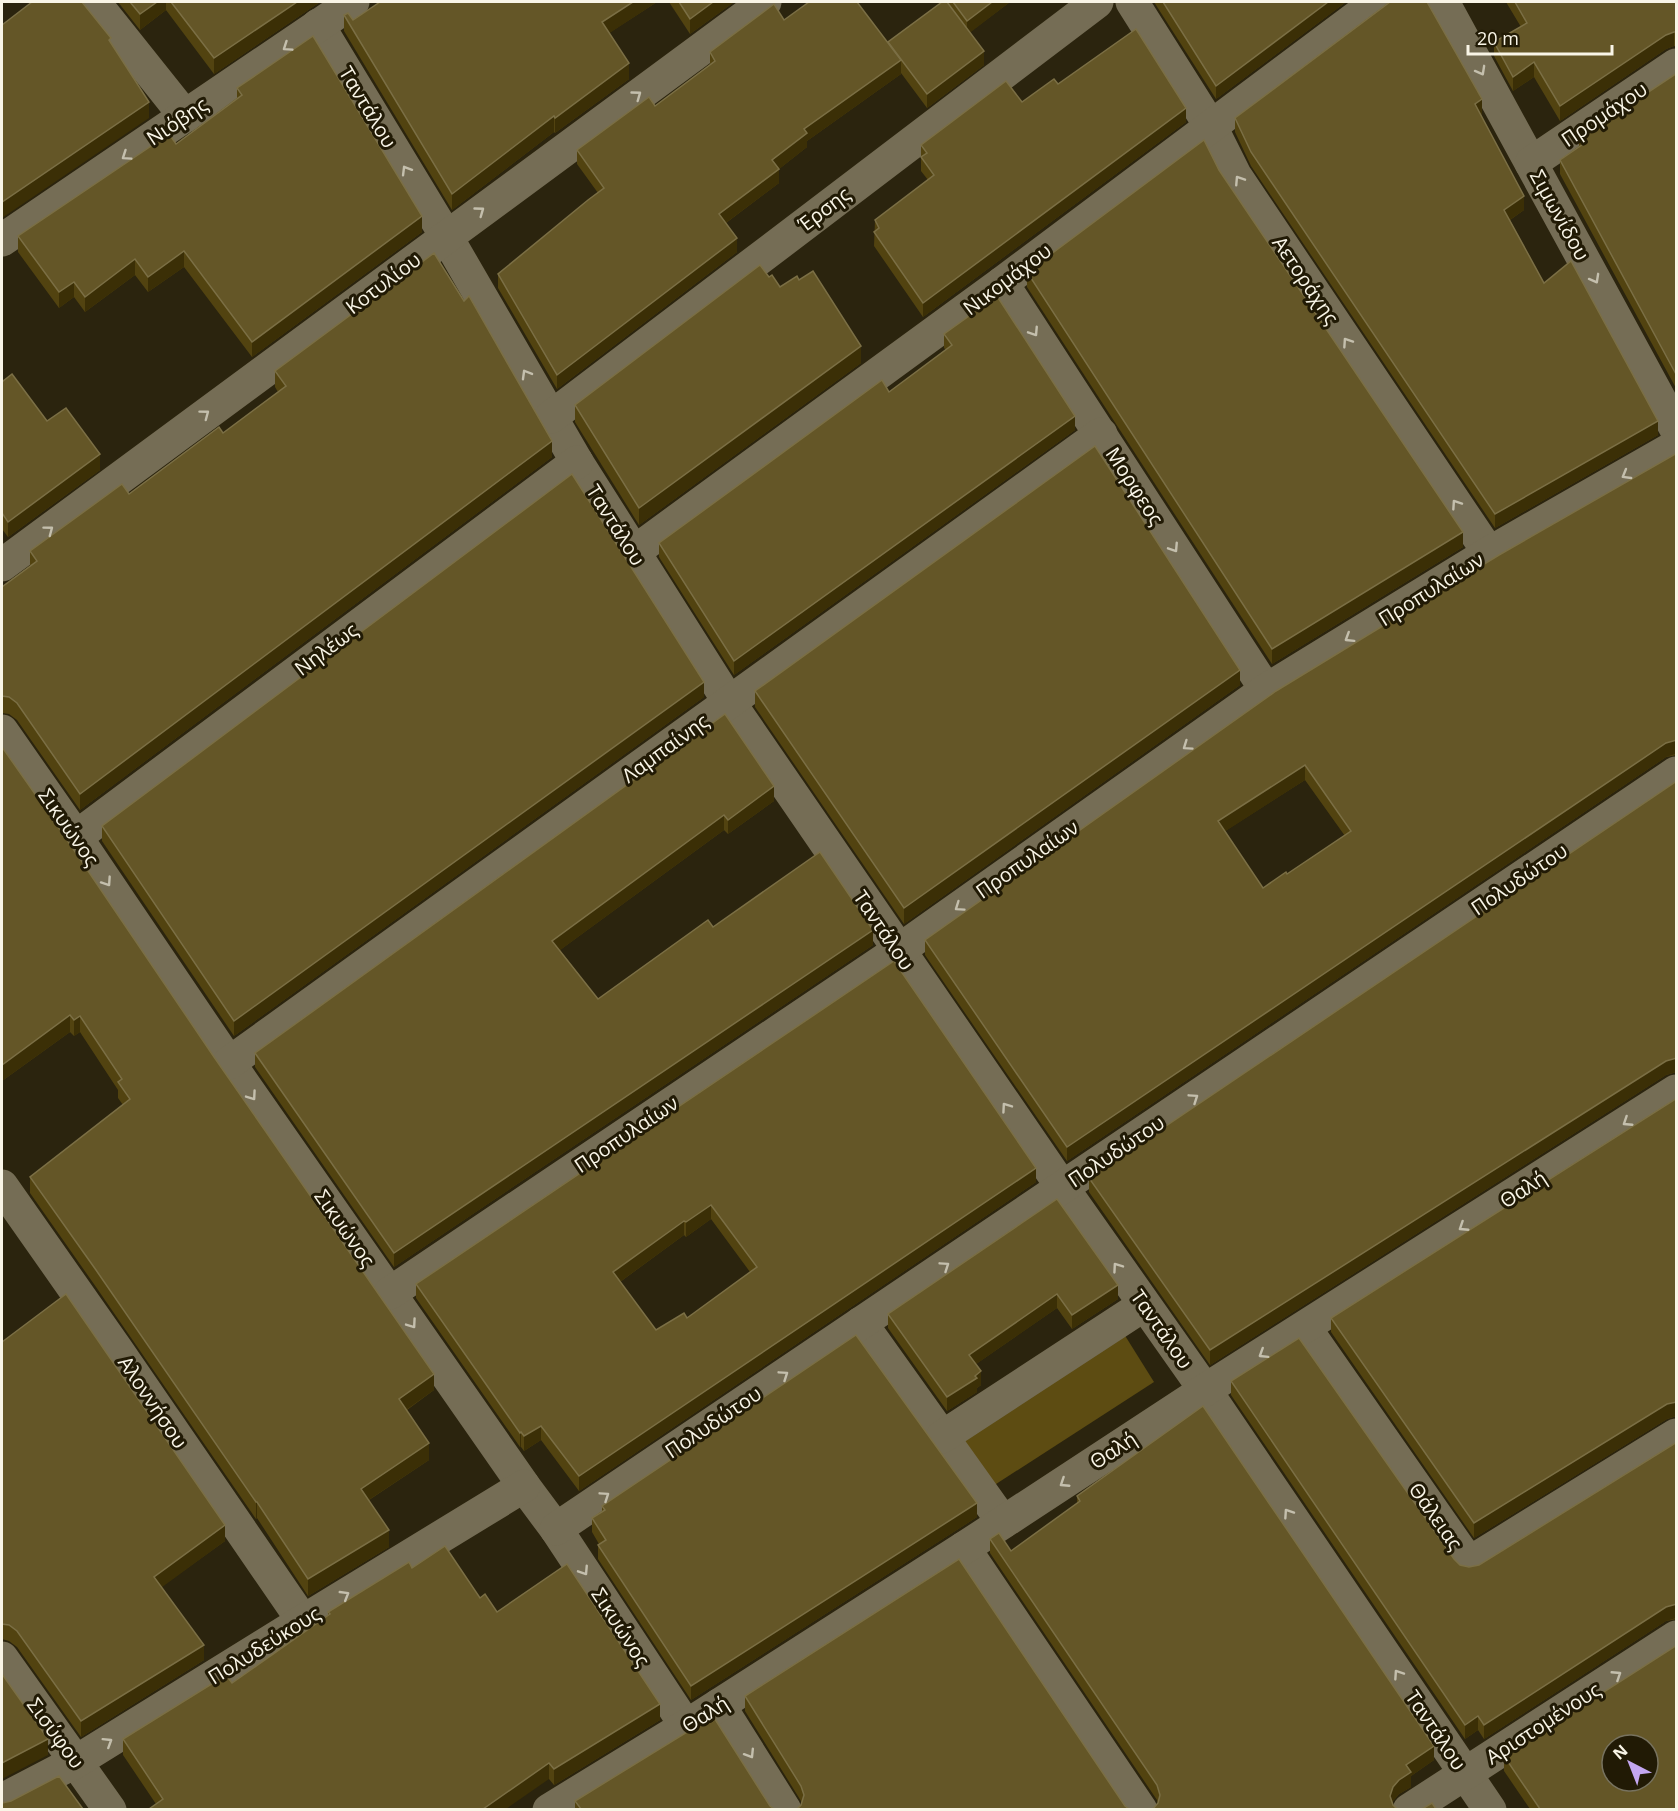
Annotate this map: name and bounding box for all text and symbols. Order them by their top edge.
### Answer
scale bar [1468,18,1612,56]
text: 20 m [1477,26,1519,50]
one-way arrow [283,39,293,51]
street label: Ταντάλου [333,61,403,153]
one-way arrow [1474,65,1485,75]
street label: Προμάχου [1556,75,1652,153]
street label: Νιόβης [141,91,213,151]
one-way arrow [631,91,642,102]
one-way arrow [121,149,132,160]
street label: Σιμωνίδου [1524,165,1596,265]
one-way arrow [402,166,414,176]
one-way arrow [1235,176,1246,187]
street label: Έρσης [792,180,856,238]
one-way arrow [474,207,485,218]
street label: Αετοράχης [1267,231,1346,330]
street label: Νικομάχου [957,237,1057,321]
street label: Κοτυλίου [340,246,426,320]
one-way arrow [1588,273,1599,283]
one-way arrow [1027,325,1038,336]
one-way arrow [1344,338,1355,349]
one-way arrow [522,370,534,381]
one-way arrow [199,410,210,421]
street label: Μορφεος [1100,442,1170,530]
one-way arrow [1622,468,1632,479]
street label: Ταντάλου [581,479,651,571]
one-way arrow [1452,500,1463,511]
one-way arrow [42,526,53,537]
one-way arrow [1167,542,1179,552]
street label: Προπυλαίων [1373,546,1489,632]
street label: Νηλέως [289,616,363,682]
one-way arrow [1345,631,1355,643]
street label: Λαμπαίνης [616,707,714,789]
one-way arrow [1182,739,1193,750]
street label: Σικυώνος [32,783,106,871]
street label: Προπυλαίων [970,813,1084,904]
street label: Πολυδώτου [1466,837,1572,921]
one-way arrow [100,876,111,887]
street label: Ταντάλου [847,885,921,975]
one-way arrow [955,900,966,911]
one-way arrow [245,1089,256,1100]
street label: Προπυλαίων [569,1089,683,1179]
one-way arrow [1187,1094,1198,1105]
one-way arrow [1002,1102,1013,1113]
street label: Πολυδώτου [1063,1109,1169,1193]
one-way arrow [1623,1115,1633,1127]
street label: Θαλή [1494,1164,1552,1214]
street label: Σικυώνος [308,1184,382,1272]
one-way arrow [1459,1220,1470,1231]
one-way arrow [939,1262,950,1273]
one-way arrow [1113,1262,1124,1273]
street label: Ταντάλου [1125,1284,1199,1374]
one-way arrow [405,1318,416,1329]
one-way arrow [1259,1347,1269,1359]
street label: Αλοννήσου [112,1351,194,1453]
one-way arrow [777,1371,788,1382]
street label: Πολυδώτου [660,1380,766,1464]
street label: Θαλή [1084,1425,1142,1475]
one-way arrow [1059,1475,1070,1486]
street label: Θάλειας [1403,1477,1469,1555]
one-way arrow [598,1492,609,1503]
one-way arrow [1285,1509,1296,1520]
one-way arrow [576,1564,587,1575]
street label: Σικυώνος [585,1582,657,1672]
one-way arrow [339,1590,349,1602]
street label: Πολυδεύκους [203,1600,326,1690]
one-way arrow [1394,1670,1405,1681]
one-way arrow [1610,1671,1621,1682]
street label: Αριστομένους [1480,1676,1606,1770]
street label: Ταντάλου [1399,1685,1473,1775]
street label: Θαλή [676,1689,734,1739]
street label: Σισύφου [21,1692,91,1774]
north arrow [1600,1733,1660,1793]
one-way arrow [101,1738,112,1749]
text: N [1608,1739,1632,1764]
one-way arrow [743,1747,754,1758]

